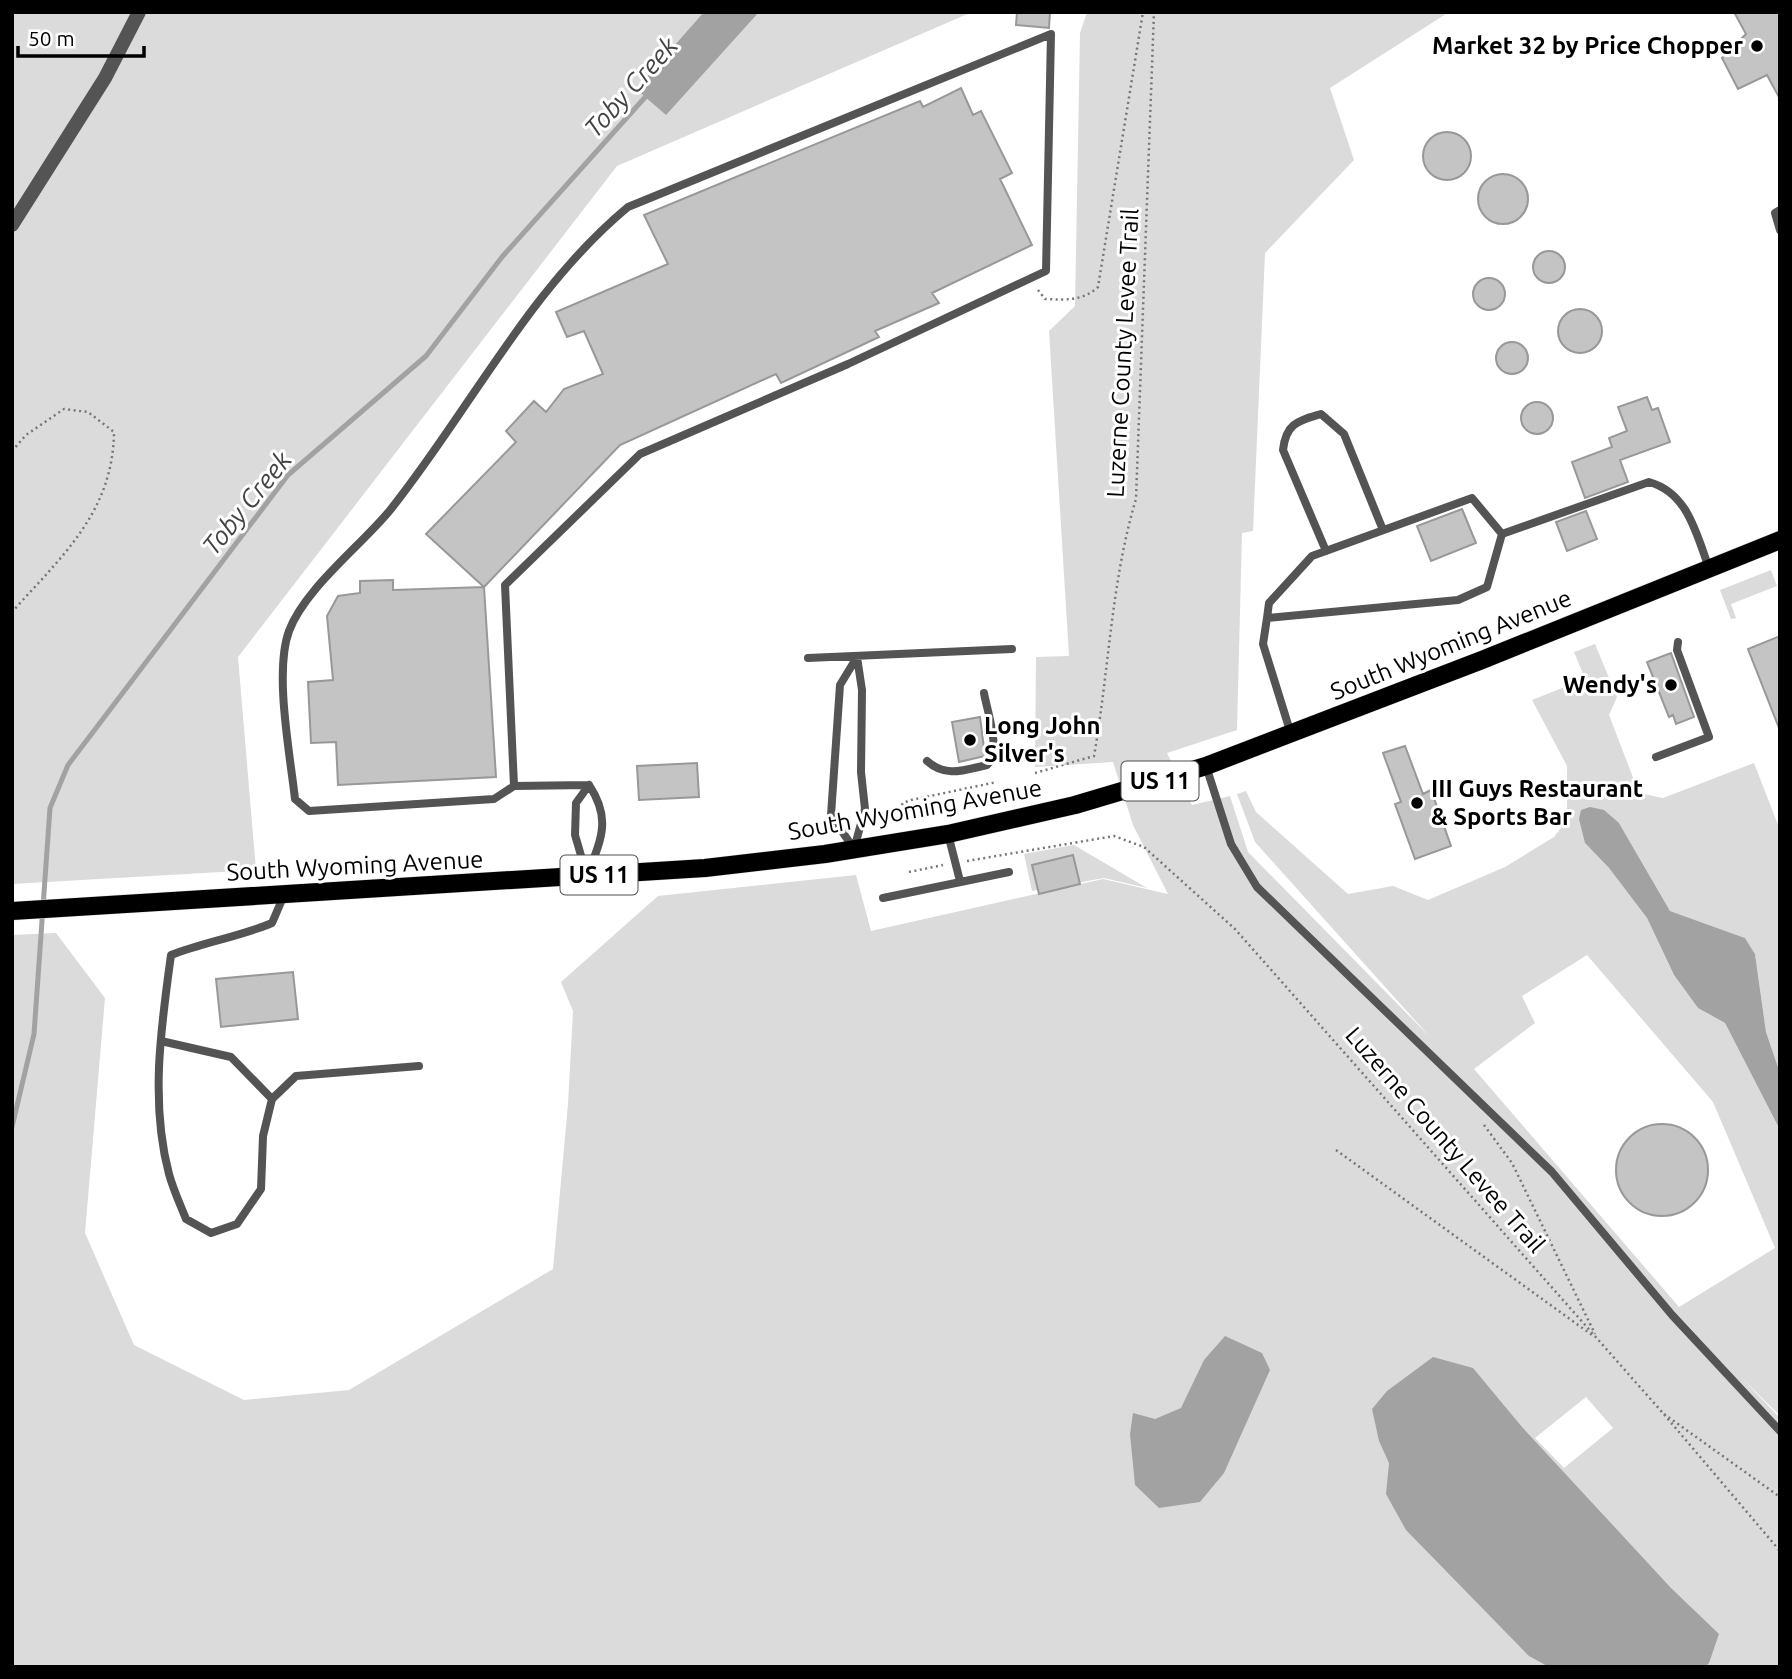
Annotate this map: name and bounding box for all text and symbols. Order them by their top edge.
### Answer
scale bar [18,14,144,58]
text: 50 m [28,26,75,50]
water label: Toby Creek [578,30,683,143]
place label: Market 32 by Price Chopper [1432,32,1743,59]
marker: Market 32 by Price Chopper [1749,38,1765,54]
street label: Luzerne County Levee Trail [1101,208,1144,498]
water label: Toby Creek [196,445,297,560]
street label: South Wyoming Avenue [1327,584,1575,705]
place label: Wendy's [1563,671,1657,698]
marker: Wendy's [1663,677,1679,693]
place label: Long John Silver's [984,712,1101,767]
marker: Long John Silver's [962,732,978,748]
road number: US 11 [1122,762,1198,800]
street label: South Wyoming Avenue [786,774,1044,845]
place label: III Guys Restaurant & Sports Bar [1431,775,1643,830]
marker: III Guys Restaurant & Sports Bar [1409,795,1425,811]
street label: South Wyoming Avenue [226,845,484,886]
road number: US 11 [560,856,638,894]
street label: Luzerne County Levee Trail [1340,1022,1550,1258]

